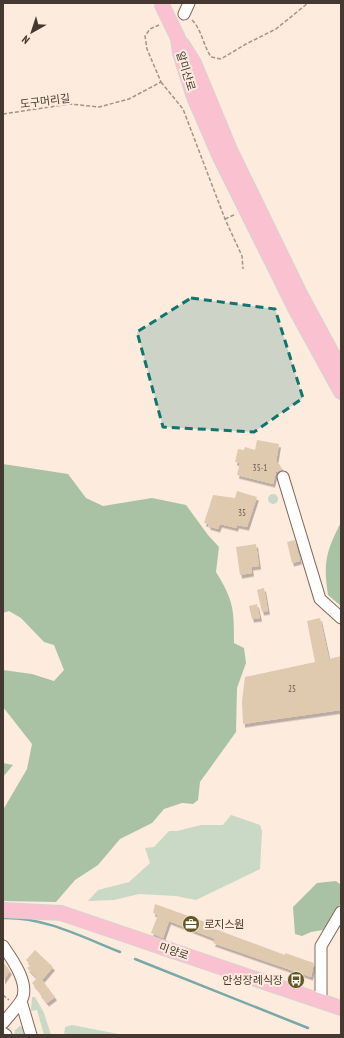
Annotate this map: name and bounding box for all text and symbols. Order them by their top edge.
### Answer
north arrow [12,12,52,52]
text: N [19,32,32,47]
street label: 알미산로 [173,50,199,92]
street label: 도구머리길 [19,91,71,111]
house number: 35-1 [253,462,267,473]
house number: 35 [238,507,246,518]
house number: 25 [288,683,296,694]
office icon: 로지스원 [181,914,201,934]
place label: 로지스원 [204,917,244,931]
street label: 미양로 [157,939,191,963]
bus stop icon: 안성장례식장 [286,970,306,990]
place label: 안성장례식장 [222,973,283,987]

